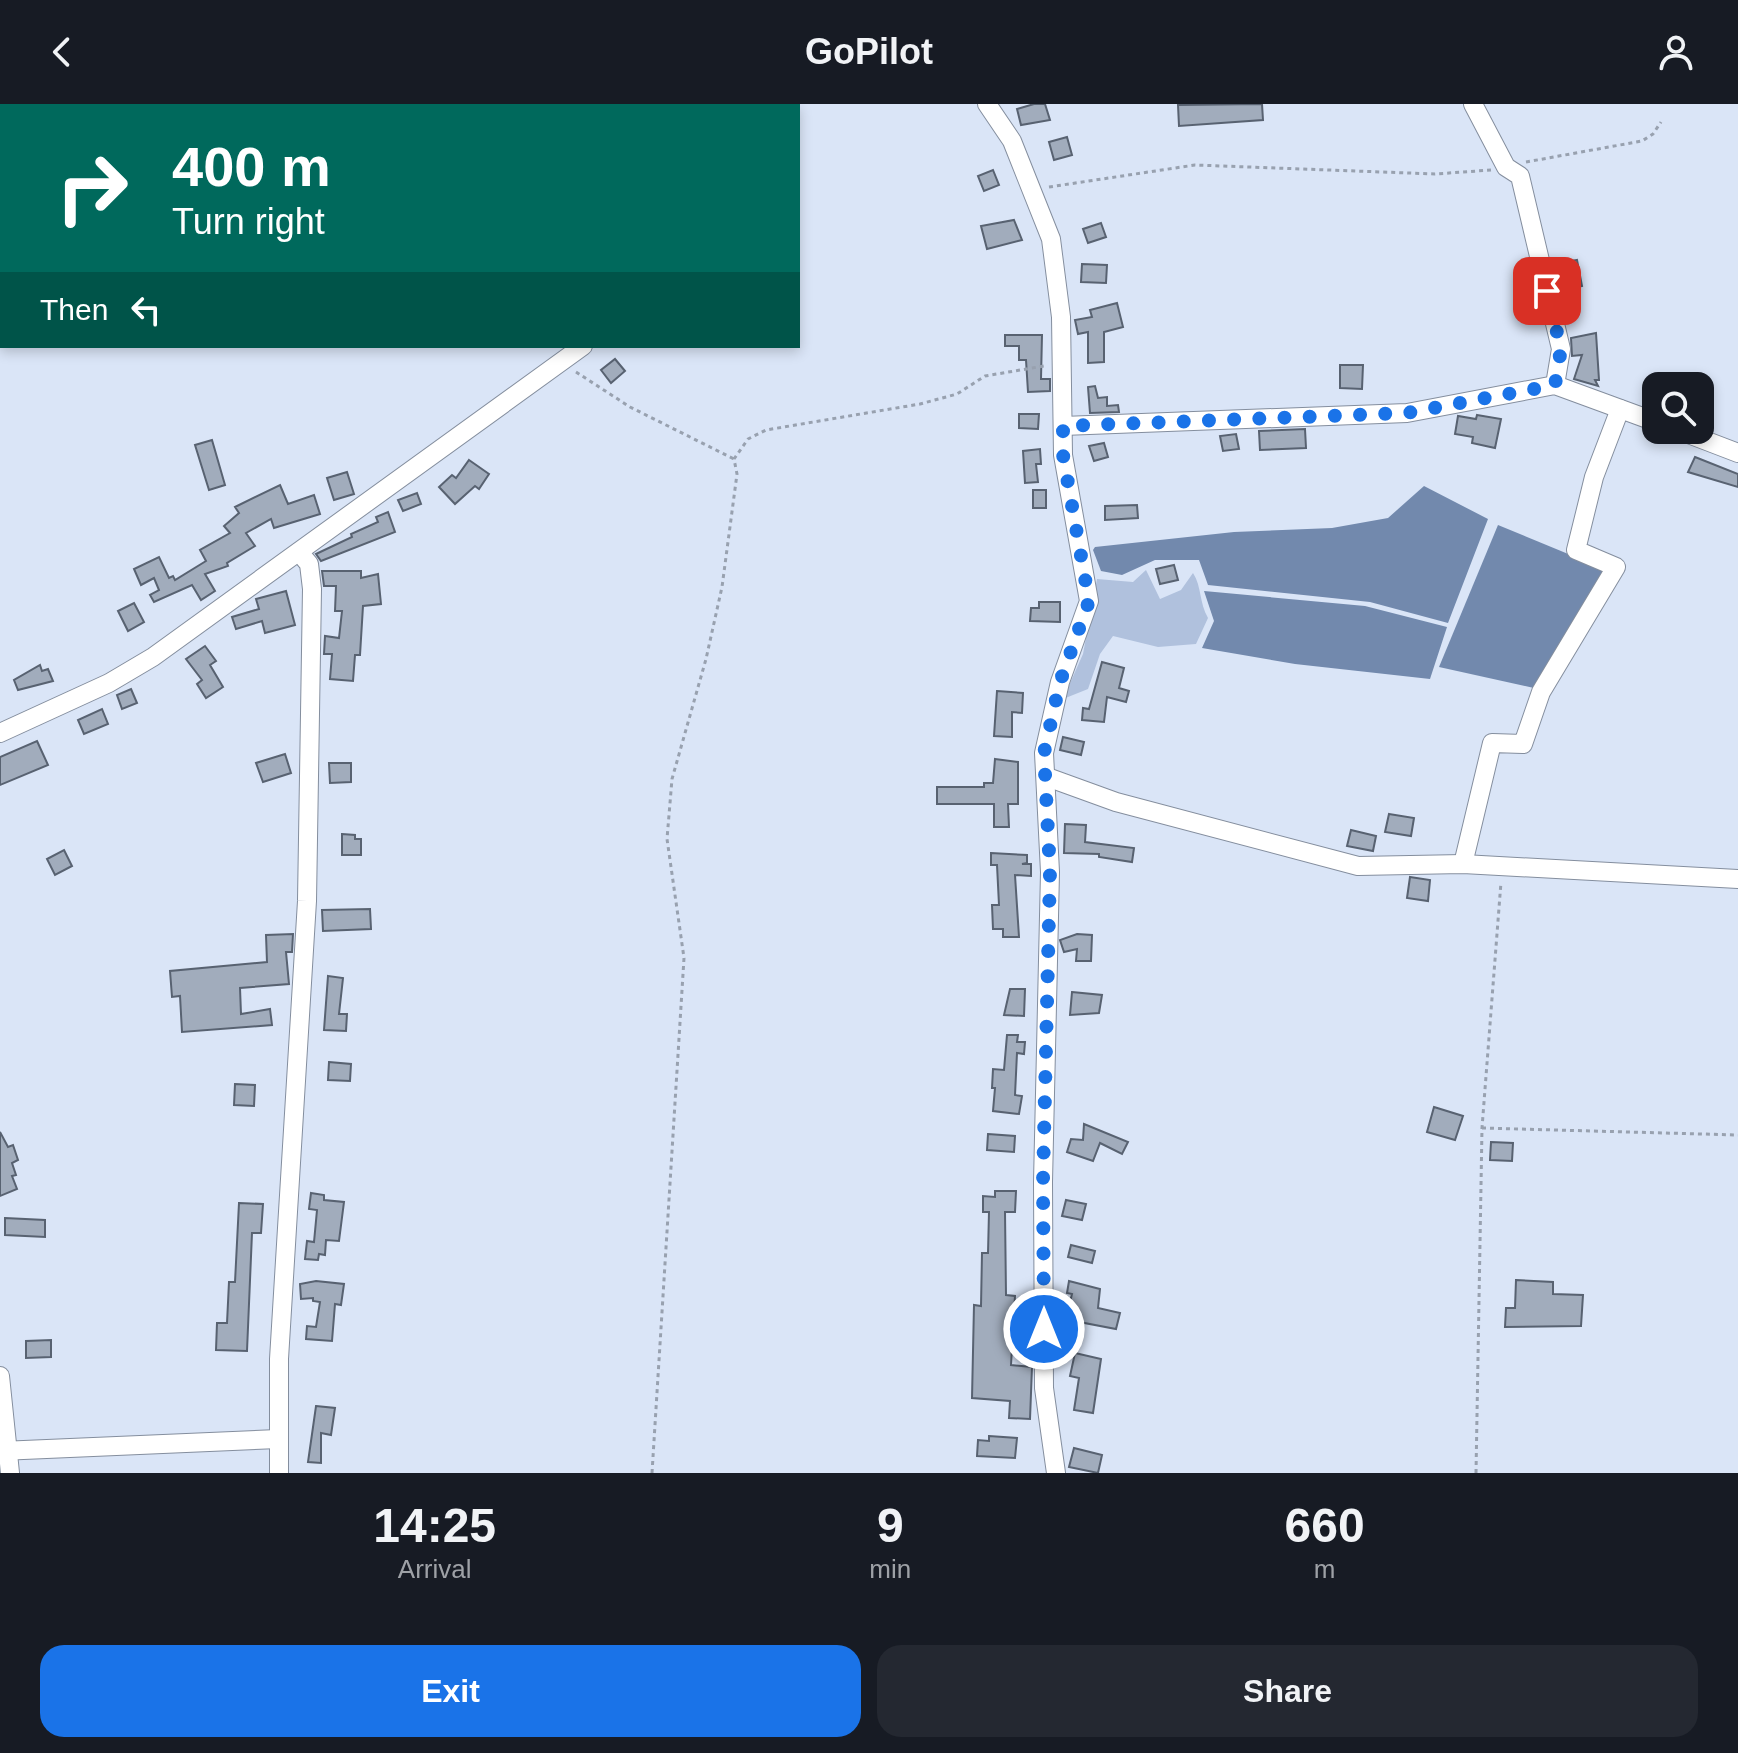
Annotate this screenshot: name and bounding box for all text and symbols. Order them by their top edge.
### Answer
icon: back [40,30,84,74]
icon: person [1654,30,1698,74]
text: GoPilot [805,31,933,72]
text: 400 m [172,135,331,198]
icon: right [40,136,144,240]
text: Turn right [172,201,325,242]
pin [1513,257,1581,325]
icon: arrive [1525,269,1569,313]
icon: left [124,288,168,332]
text: Then [40,293,108,326]
map controls [1642,372,1714,444]
button: search [1642,372,1714,444]
position arrow [1002,1287,1086,1371]
text: 14:25 [373,1499,496,1552]
text: 9 [877,1499,904,1552]
text: 660 [1285,1499,1365,1552]
text: Arrival [398,1554,472,1584]
text: min [869,1554,911,1584]
text: m [1314,1554,1335,1584]
button: Exit [40,1645,861,1737]
button: Share [877,1645,1698,1737]

